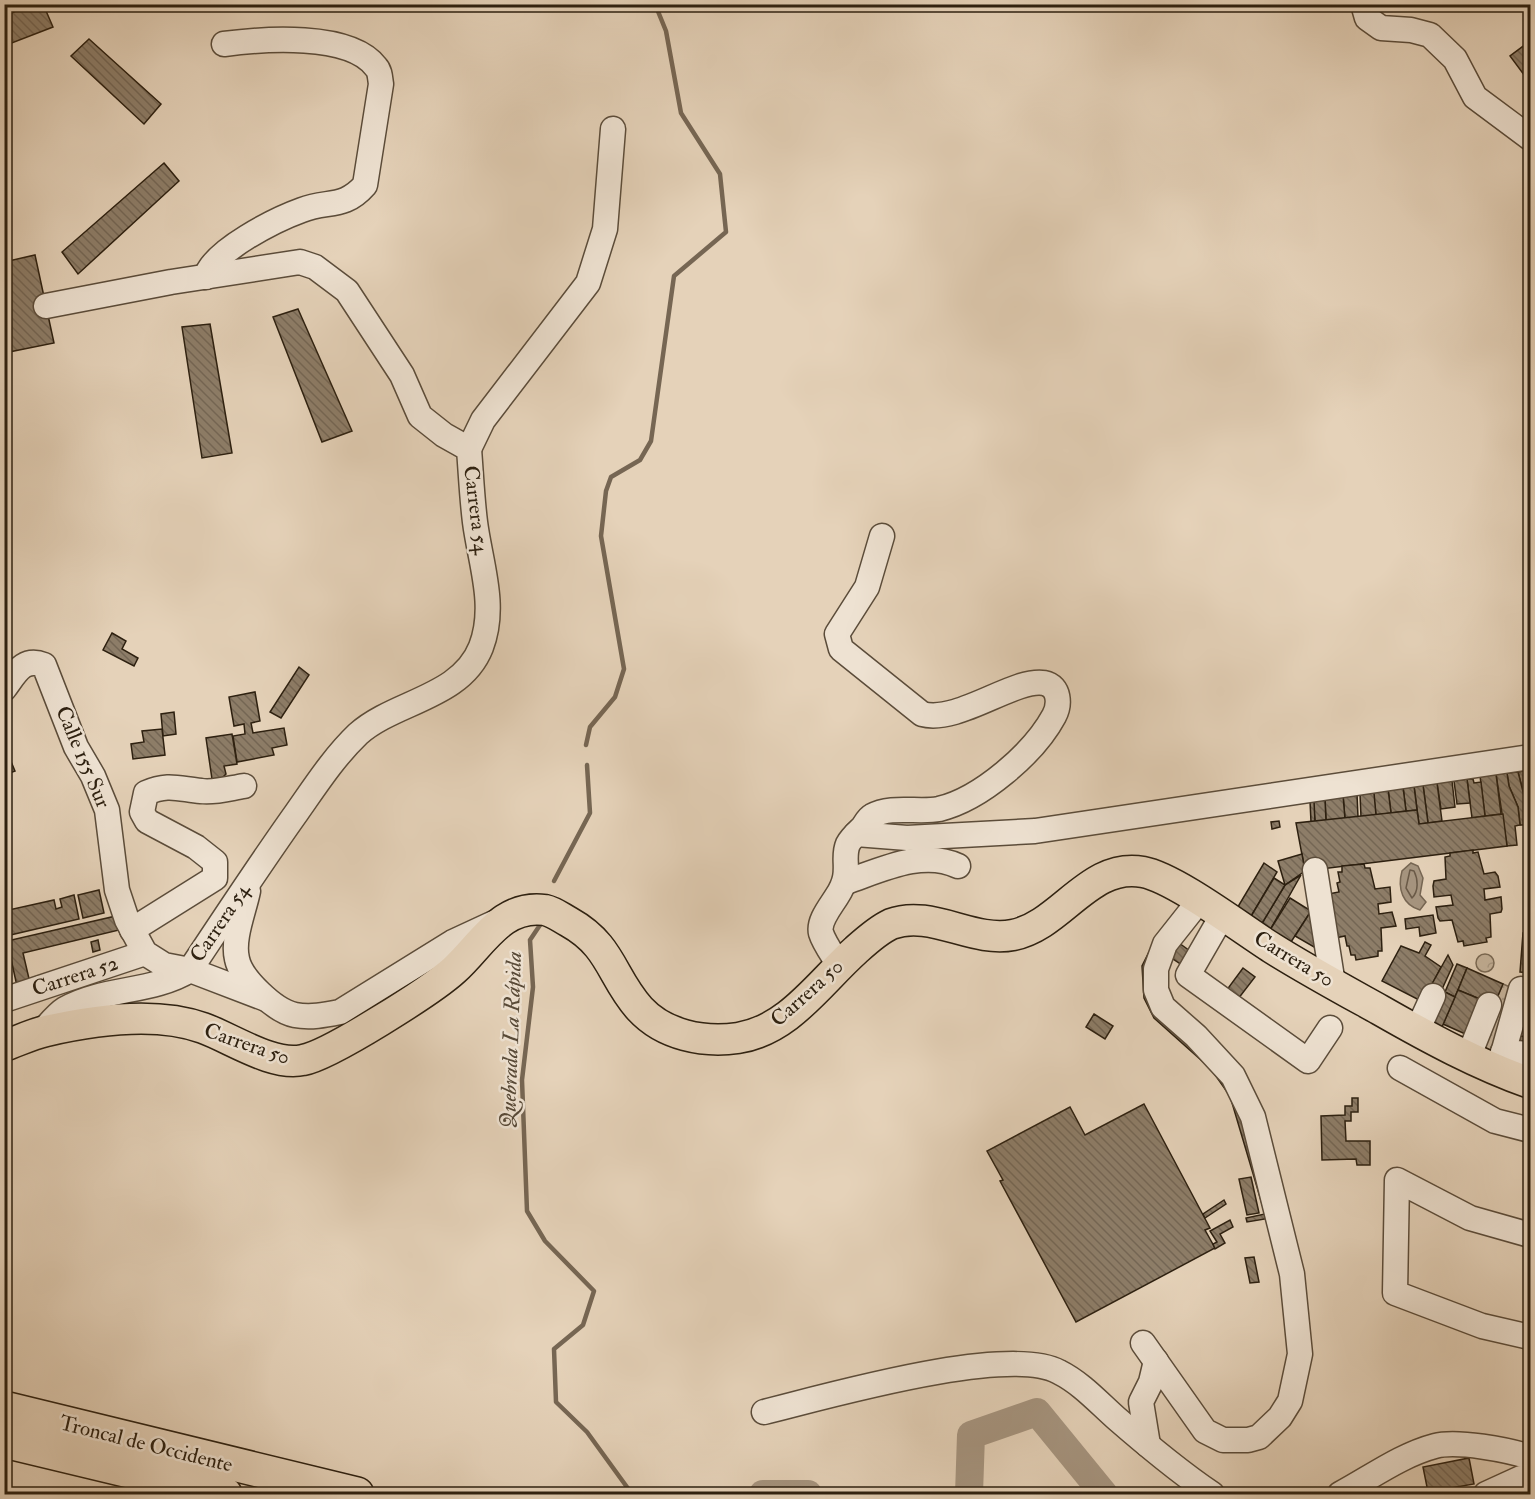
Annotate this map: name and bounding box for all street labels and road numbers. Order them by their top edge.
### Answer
street label: Carrera 54 [457,464,495,558]
street label: Calle 155 Sur [49,702,117,812]
street label: Carrera 54 [184,877,257,968]
street label: Carrera 50 [1249,925,1339,993]
street label: Carrera 52 [29,949,121,1003]
street label: Carrera 50 [765,953,849,1033]
street label: Carrera 50 [201,1017,293,1071]
street label: Troncal de Occidente [57,1409,235,1479]

